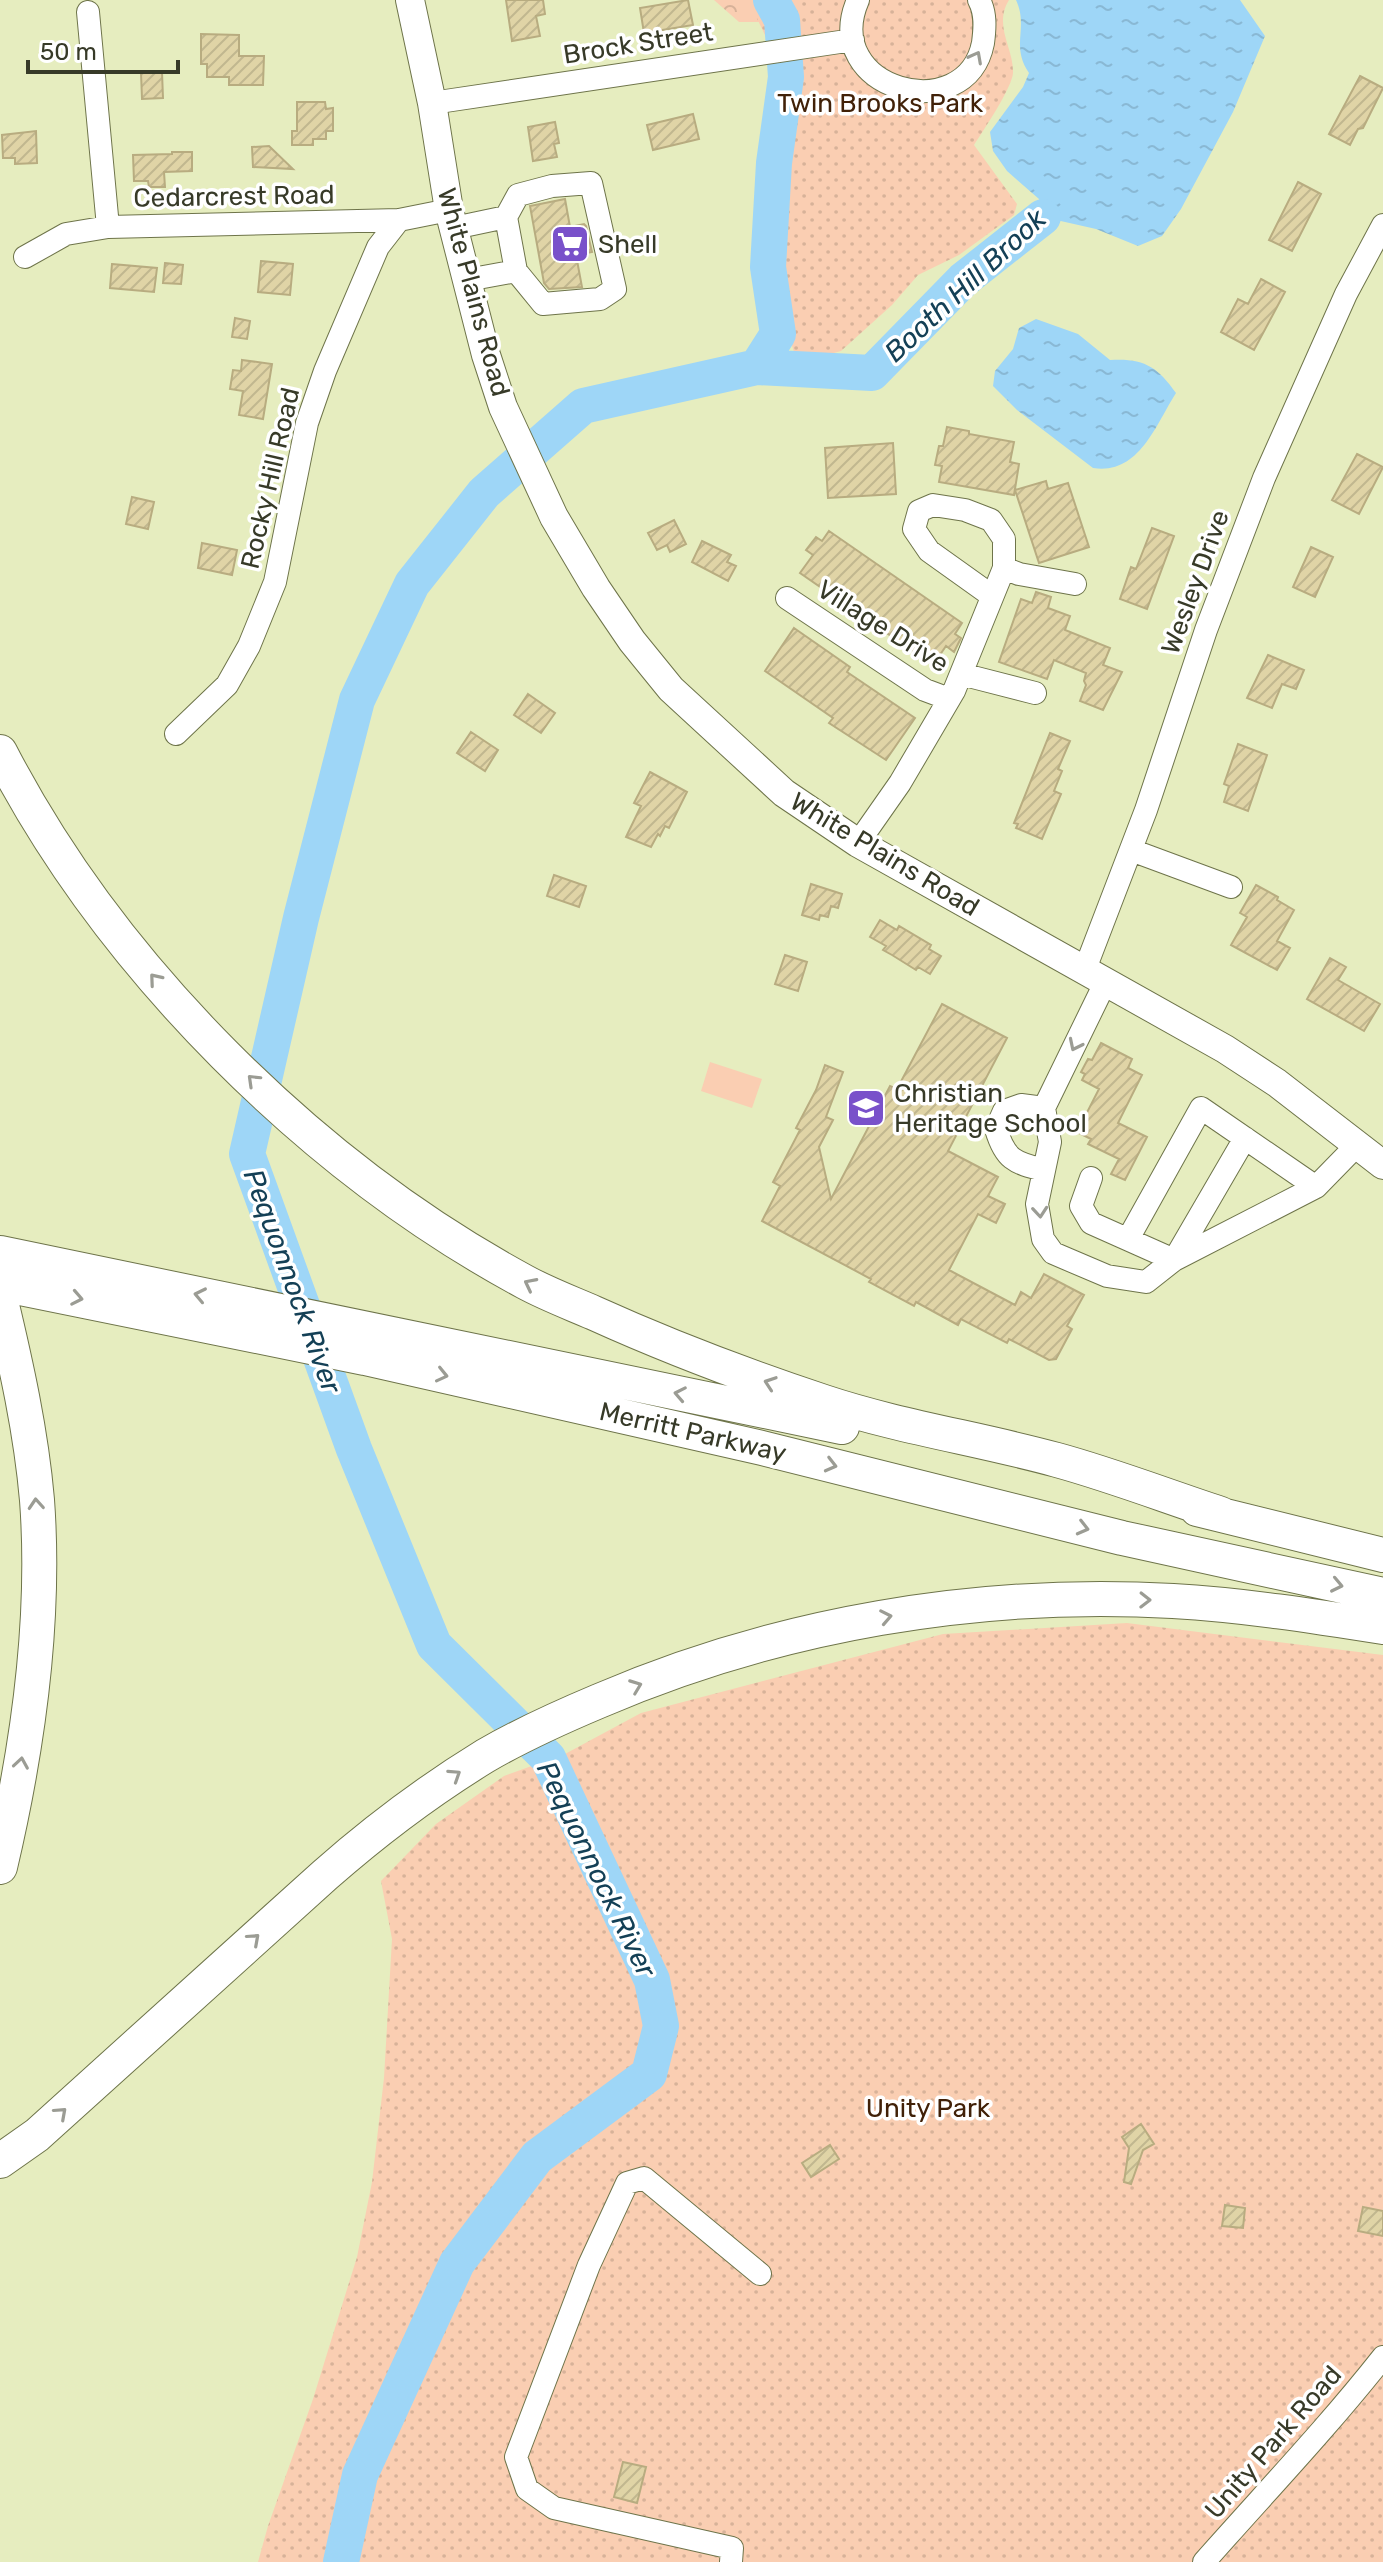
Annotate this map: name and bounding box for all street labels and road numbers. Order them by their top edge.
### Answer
street label: Brock Street [561,16,715,71]
street label: Cedarcrest Road [133,179,335,214]
street label: White Plains Road [431,184,516,400]
street label: Rocky Hill Road [235,384,306,572]
street label: Wesley Drive [1155,506,1236,658]
street label: Village Drive [811,574,954,679]
street label: White Plains Road [785,786,985,923]
street label: Merritt Parkway [596,1396,789,1469]
street label: Unity Park Road [1199,2360,1348,2525]

